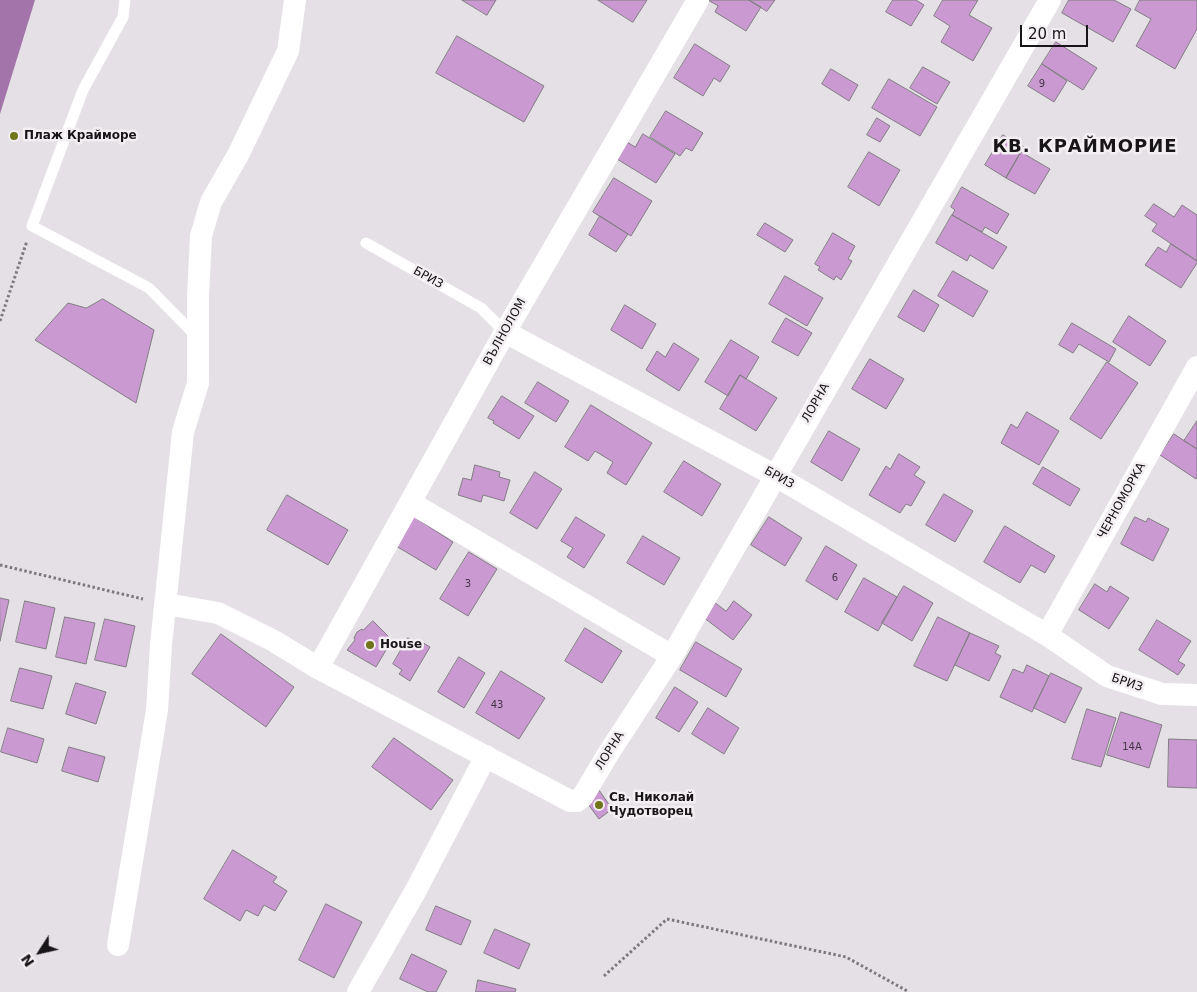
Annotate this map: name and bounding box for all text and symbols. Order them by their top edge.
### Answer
scale bar [1022,15,1090,47]
text: 20 m [1028,25,1066,43]
house number: 9 [1039,78,1045,90]
place label: Плaж Крайморе [24,129,137,143]
marker: Плaж Крайморе [8,130,20,142]
district label: КВ. КРАЙМОРИЕ [991,136,1179,158]
street label: БРИЗ [410,264,446,292]
street label: ВЪЛНОЛОМ [481,296,529,368]
street label: ЛОРНА [799,381,833,425]
street label: ЧЕРНОМОРКА [1095,460,1149,542]
street label: БРИЗ [761,464,797,492]
house number: 6 [832,572,838,584]
house number: 3 [465,578,471,590]
place label: House [380,638,422,652]
marker: House [364,639,376,651]
street label: БРИЗ [1109,671,1145,695]
house number: 43 [491,699,503,711]
street label: ЛОРНА [593,729,627,773]
house number: 14A [1122,741,1142,753]
place label: Св. Николай Чудотворец [609,791,694,819]
marker: Св. Николай Чудотворец [593,799,605,811]
north arrow [15,927,65,977]
text: N [18,951,38,970]

